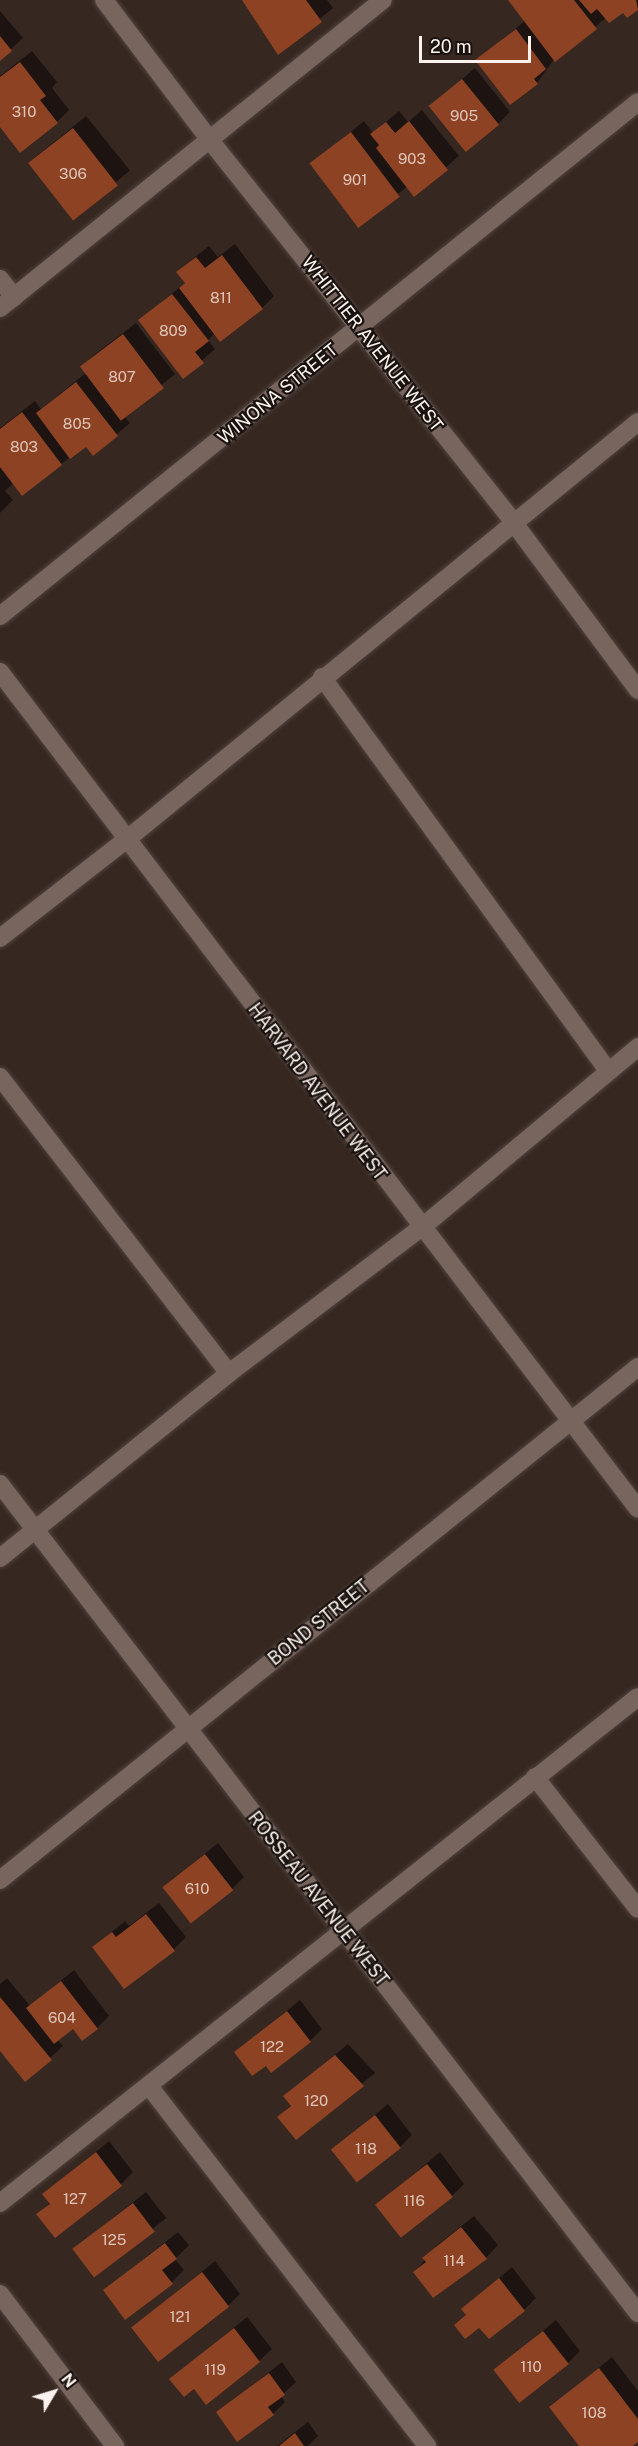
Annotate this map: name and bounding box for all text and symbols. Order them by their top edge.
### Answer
scale bar [422,24,534,62]
text: 20 m [430,36,472,57]
house number: 310 [12,103,36,121]
house number: 905 [450,107,478,125]
house number: 903 [398,150,426,168]
house number: 306 [59,165,87,183]
house number: 901 [343,171,367,189]
street label: WHITTIER AVENUE WEST [297,252,447,436]
house number: 811 [210,289,232,307]
house number: 809 [159,322,187,340]
street label: WINONA STREET [214,339,342,449]
house number: 807 [108,368,136,386]
house number: 805 [63,415,91,433]
house number: 803 [10,438,38,456]
street label: HARVARD AVENUE WEST [243,999,391,1185]
street label: BOND STREET [264,1576,374,1670]
street label: ROSSEAU AVENUE WEST [243,1807,393,1991]
house number: 610 [185,1880,209,1898]
house number: 604 [48,2009,76,2027]
house number: 122 [260,2038,284,2056]
house number: 120 [304,2092,328,2110]
house number: 118 [355,2140,377,2158]
house number: 127 [63,2190,87,2208]
house number: 116 [403,2192,425,2210]
house number: 125 [102,2231,126,2249]
house number: 114 [443,2252,465,2270]
house number: 121 [169,2308,191,2326]
house number: 110 [520,2358,542,2376]
house number: 119 [204,2361,226,2379]
north arrow [24,2362,84,2422]
text: N [57,2370,80,2391]
house number: 108 [582,2404,606,2422]

